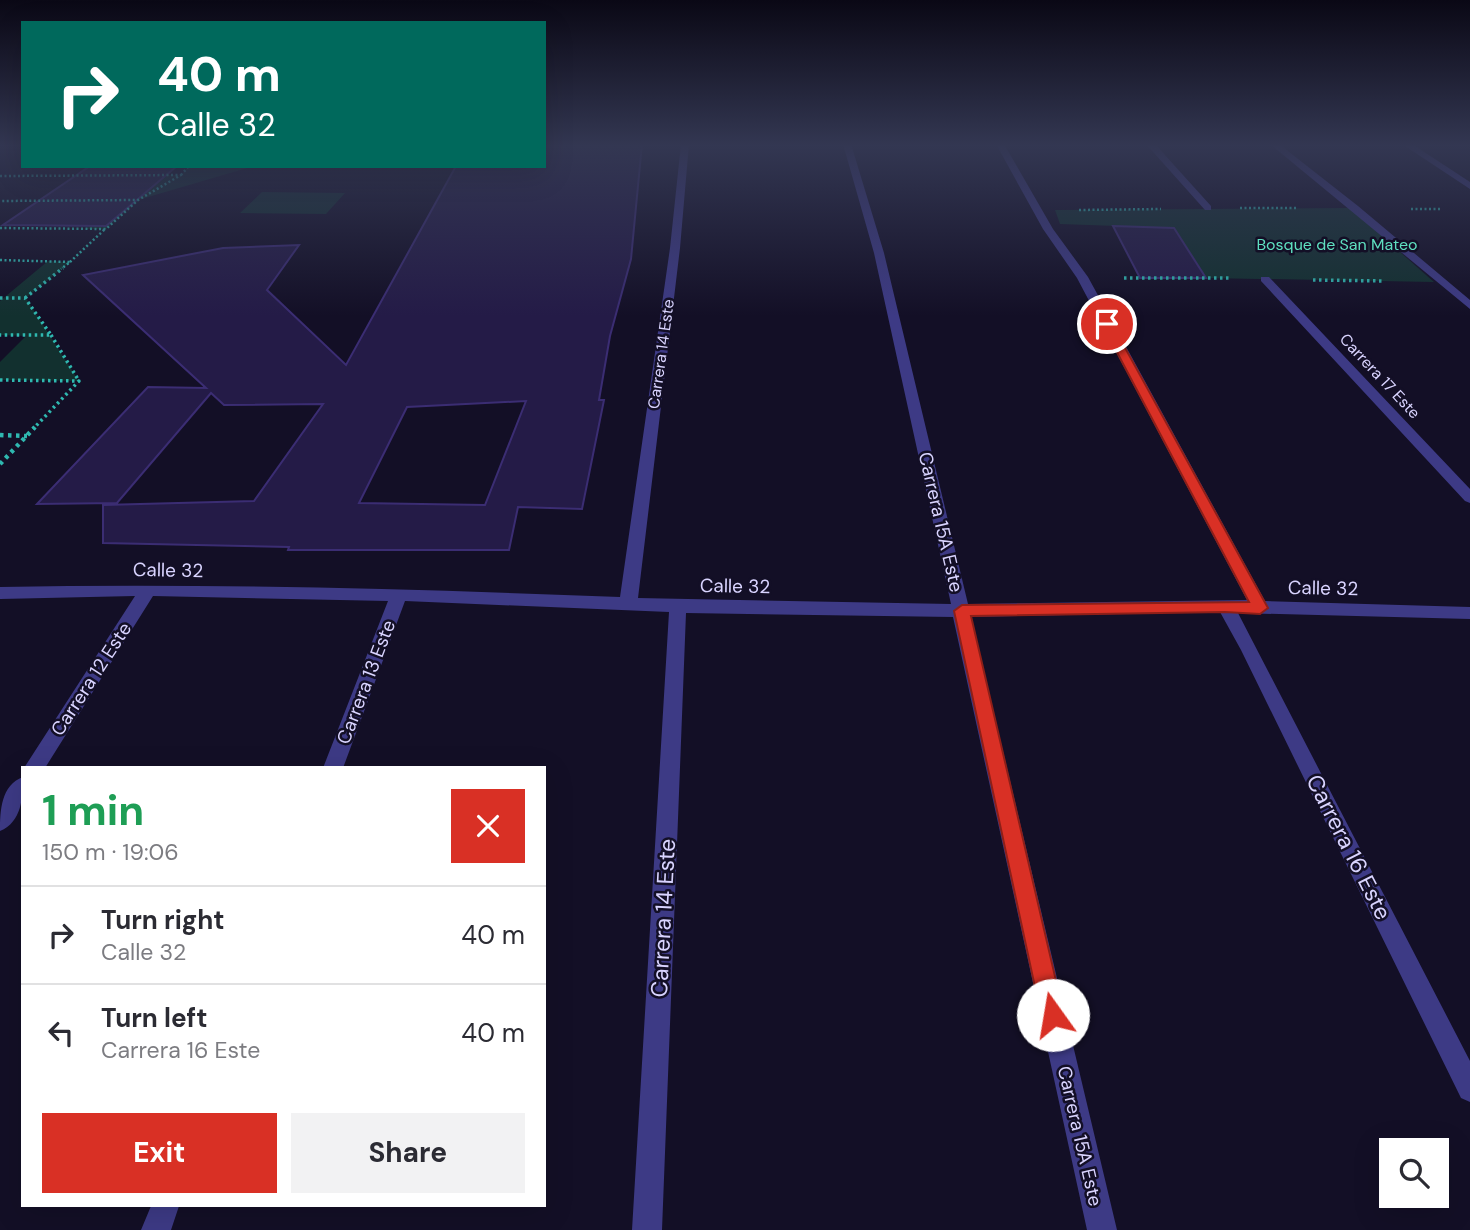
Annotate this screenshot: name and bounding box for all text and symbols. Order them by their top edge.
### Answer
text: 40 m [157,42,281,106]
icon: right [42,49,133,140]
text: Calle 32 [157,104,276,146]
park label: Bosque de San Mateo [1256,234,1418,255]
pin [1077,294,1137,354]
street label: Carrera 14 Este [643,298,679,410]
icon: arrive [1088,305,1126,343]
street label: Carrera 17 Este [1335,329,1425,423]
street label: Carrera 15A Este [913,449,969,595]
street label: Calle 32 [133,557,203,583]
street label: Calle 32 [700,573,770,599]
street label: Calle 32 [1288,575,1358,601]
street label: Carrera 13 Este [331,616,401,748]
street label: Carrera 12 Este [45,617,137,741]
street label: Carrera 16 Este [1299,769,1399,925]
text: 1 min [42,783,144,838]
button: close [451,789,525,863]
text: 150 m · 19:06 [42,837,179,867]
street label: Carrera 14 Este [644,838,682,998]
text: Turn right [101,903,225,937]
icon: right [42,916,80,954]
text: 40 m [461,918,525,952]
text: Calle 32 [101,937,186,967]
position arrow [1016,978,1090,1052]
text: Turn left [101,1001,208,1035]
icon: left [42,1014,80,1052]
text: 40 m [461,1016,525,1050]
text: Carrera 16 Este [101,1035,260,1065]
street label: Carrera 15A Este [1052,1063,1108,1209]
button: Exit [42,1113,277,1193]
button: Share [291,1113,525,1193]
map controls [1379,1138,1449,1208]
button: search [1379,1138,1449,1208]

